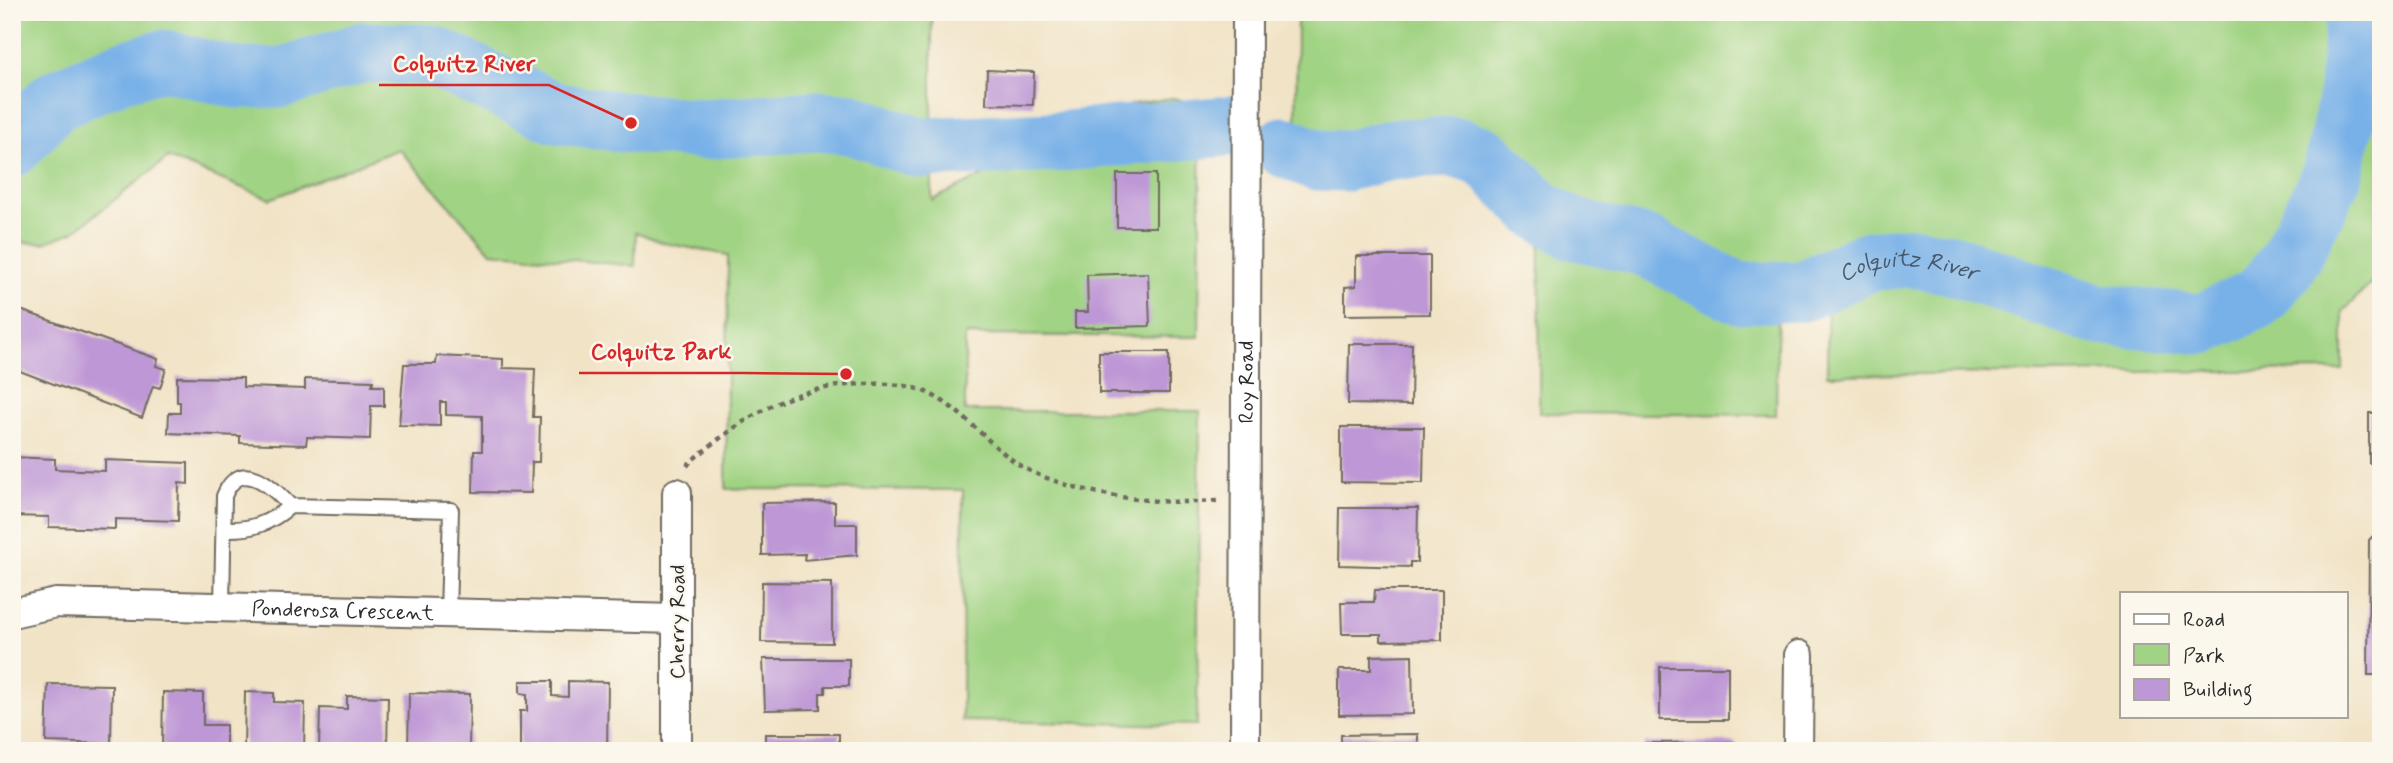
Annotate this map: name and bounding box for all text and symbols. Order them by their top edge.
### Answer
callout: Colquitz River [379,41,549,85]
text: Colquitz River [393,50,537,80]
water label: Colquitz River [1834,244,1985,290]
callout: Colquitz Park [579,329,744,373]
text: Colquitz Park [591,338,731,368]
street label: Roy Road [1233,341,1261,423]
street label: Cherry Road [664,565,692,679]
legend [2120,592,2348,718]
street label: Ponderosa Crescent [251,595,435,628]
text: Road [2183,606,2225,634]
text: Park [2183,642,2225,670]
text: Building [2183,676,2253,706]

